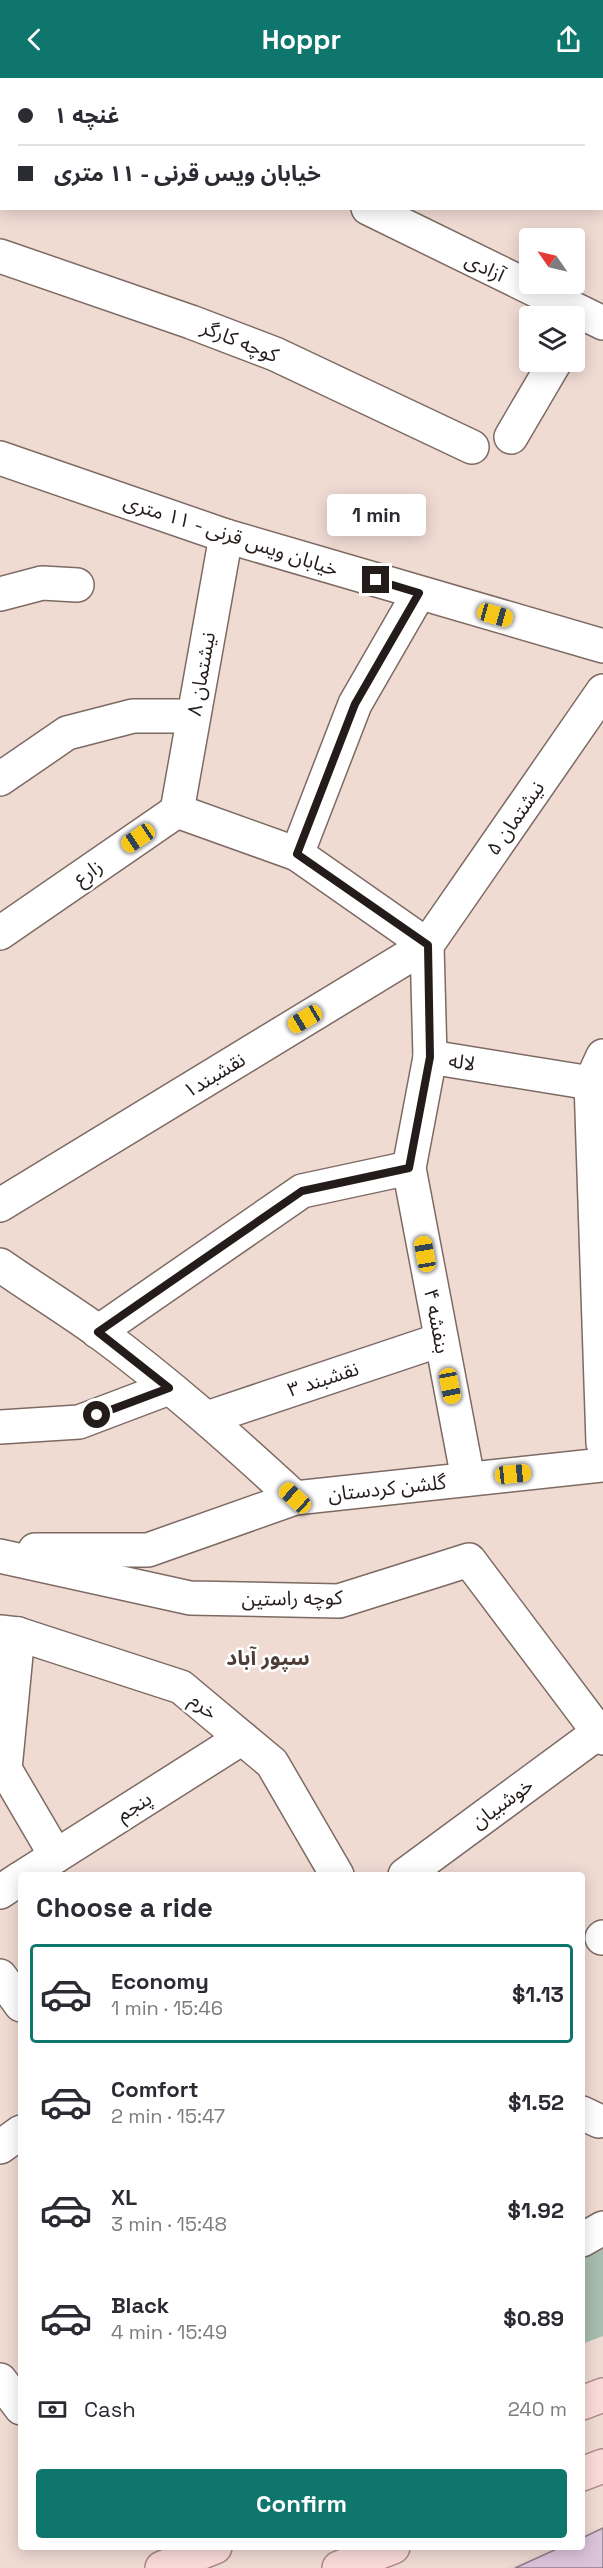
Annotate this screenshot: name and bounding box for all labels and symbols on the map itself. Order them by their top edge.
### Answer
north arrow [519,228,585,294]
street label: آزادی [461,246,510,288]
street label: کوچه کارگر [197,313,283,369]
street label: خیابان ویس قرنی - ۱۱ متری [120,488,342,582]
callout: 1 min [326,493,425,535]
route end [362,566,389,593]
car [475,601,515,629]
street label: نیشتمان ۸ [181,630,221,718]
street label: نیشتمان ۵ [480,776,550,860]
car [118,820,158,856]
street label: زارع [69,853,108,893]
car [285,1002,325,1036]
street label: نقشبند۱ [178,1046,250,1104]
street label: لاله [447,1047,477,1077]
car [413,1235,437,1273]
street label: بنفشه ۴ [418,1286,456,1356]
street label: نقشبند ۳ [284,1355,362,1403]
car [438,1367,462,1405]
route start [83,1401,110,1428]
car [494,1463,532,1485]
street label: گلشن کردستان [327,1469,448,1507]
car [276,1479,314,1517]
street label: کوچه راستین [241,1584,344,1612]
district label: سپور آباد [226,1644,310,1672]
street label: خرم [183,1687,223,1727]
street label: خوشبیان [466,1772,538,1834]
street label: پنجم [111,1785,158,1828]

